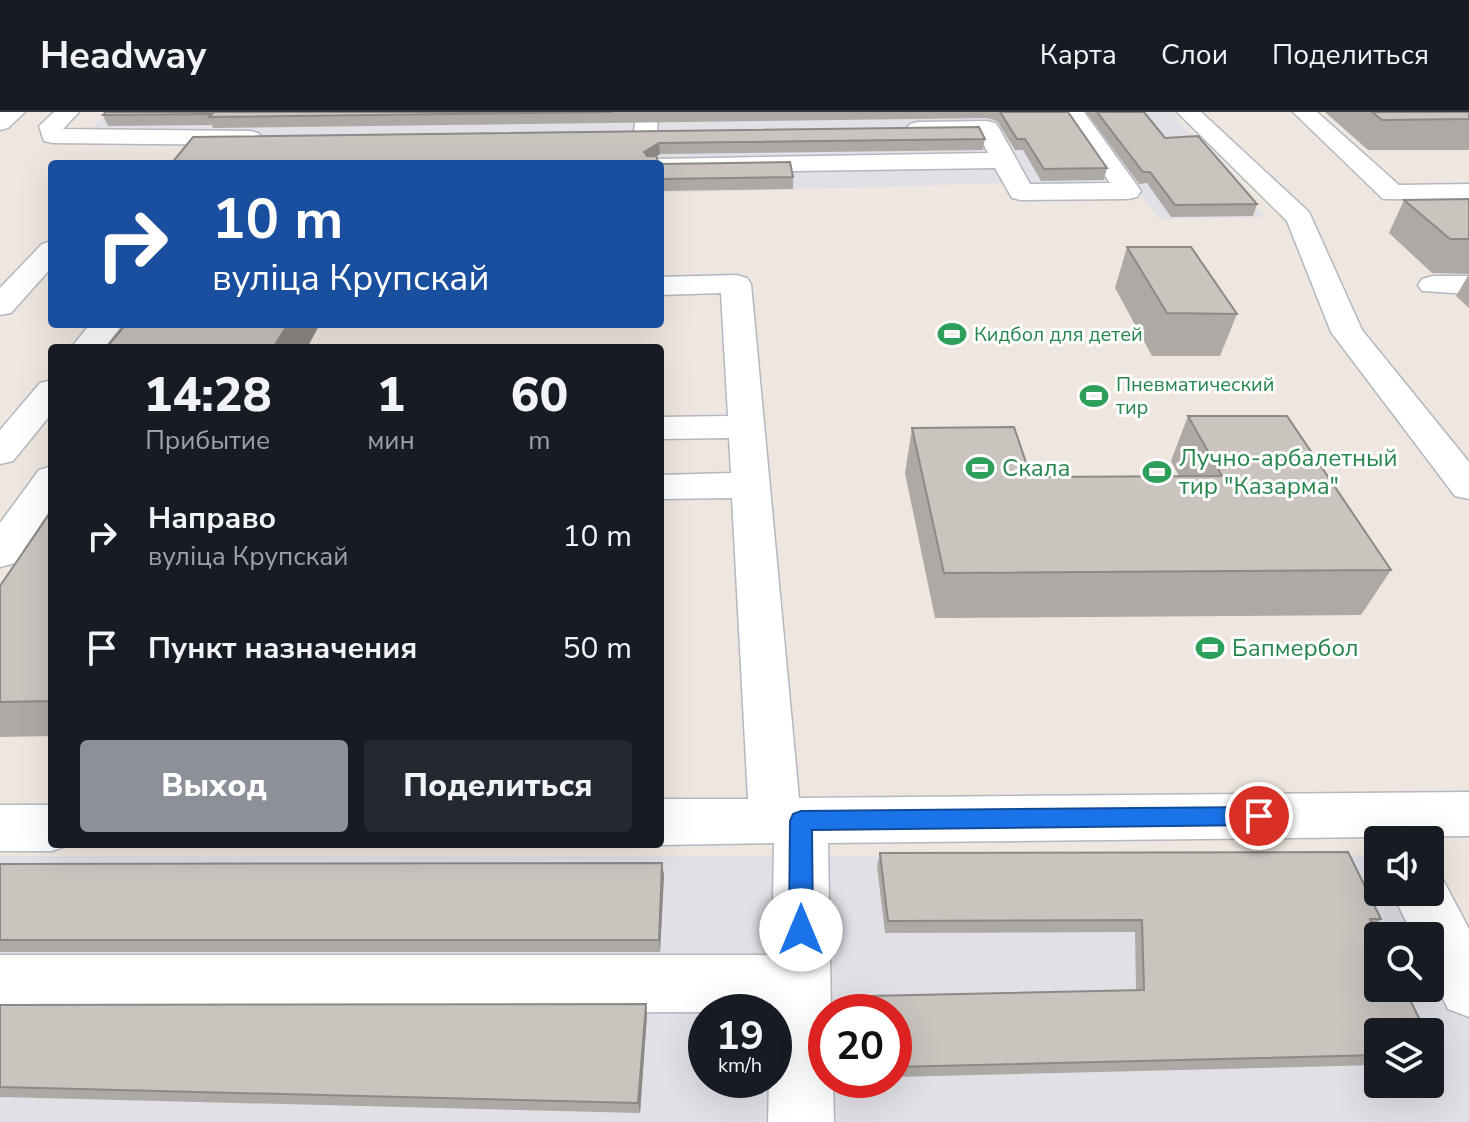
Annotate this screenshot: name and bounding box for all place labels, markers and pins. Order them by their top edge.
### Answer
sports icon: Кидбол для детей [937,319,967,349]
place label: Кидбол для детей [974,321,1143,348]
place label: Пневматический тир [1116,371,1274,421]
sports icon: Пневматический тир [1079,381,1109,411]
place label: Лучно-арбалетный тир "Казарма" [1179,442,1398,502]
place label: Скала [1002,452,1070,484]
sports icon: Скала [965,453,995,483]
sports icon: Лучно-арбалетный тир "Казарма" [1142,457,1172,487]
place label: Бапмербол [1232,632,1359,664]
sports icon: Бапмербол [1195,633,1225,663]
pin [1225,782,1293,850]

